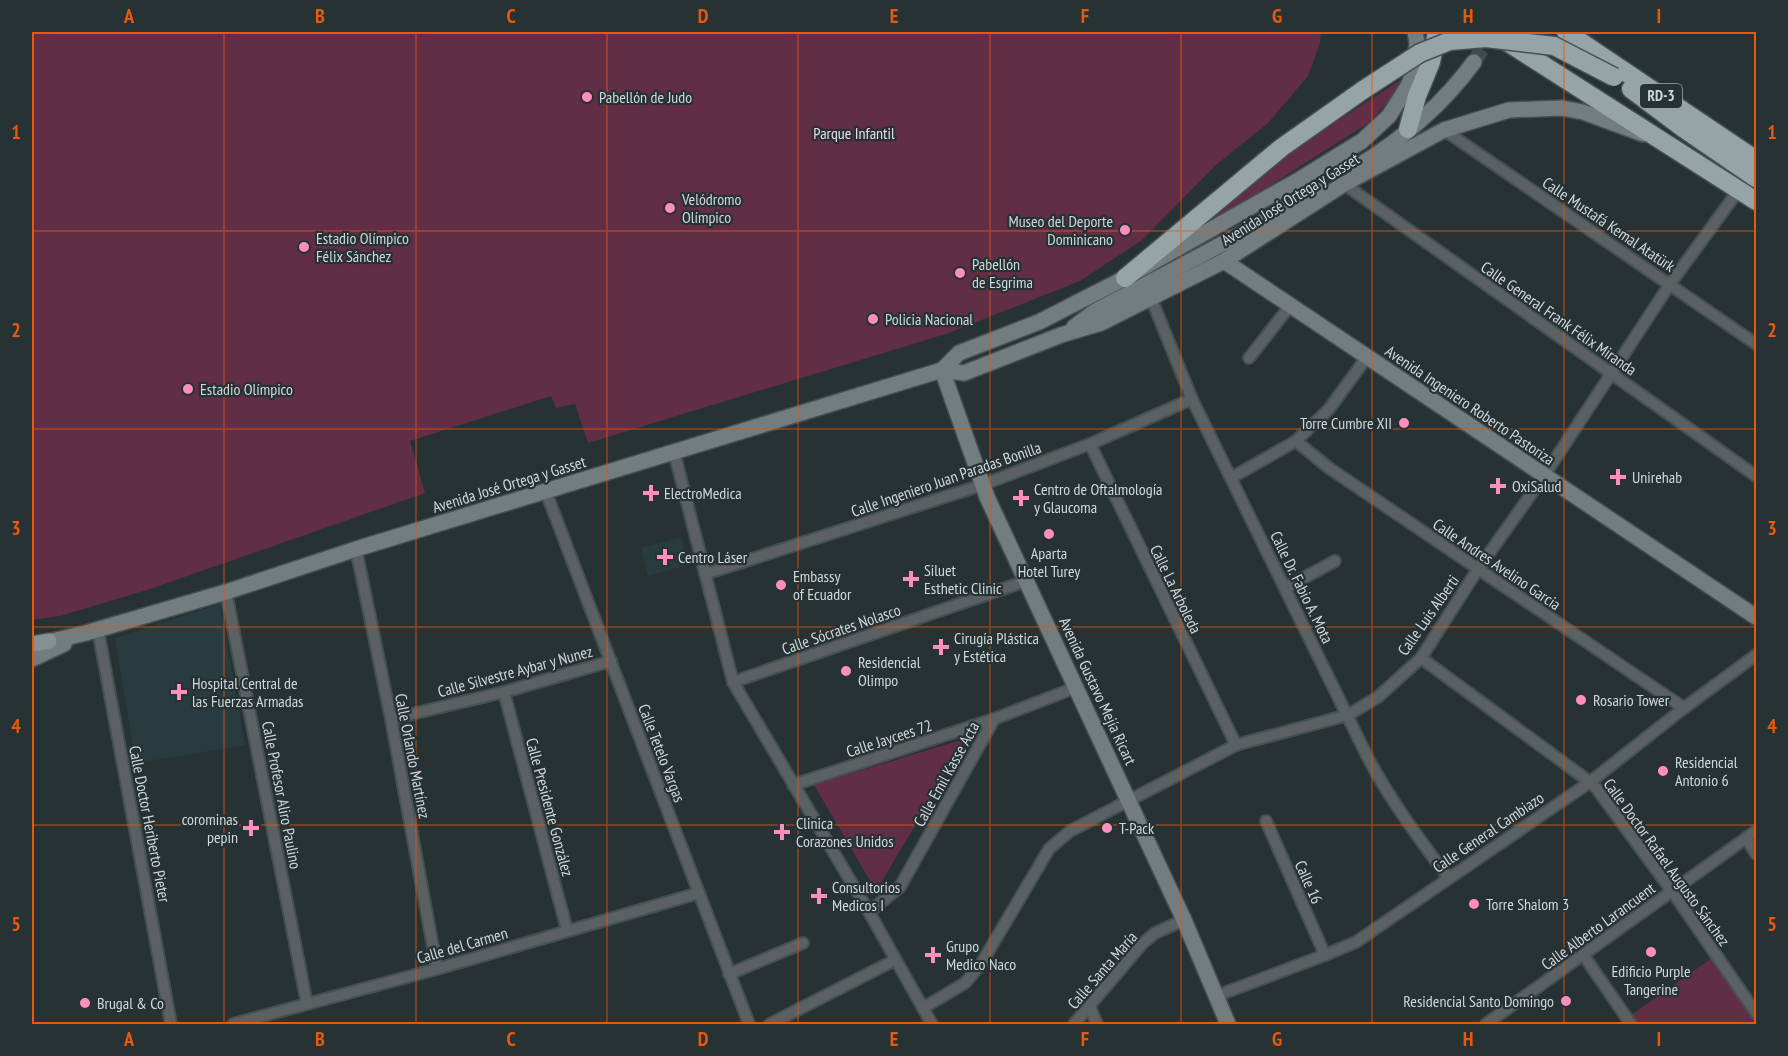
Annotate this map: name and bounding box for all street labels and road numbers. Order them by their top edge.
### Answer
road number: RD-3 [1640,84,1682,108]
street label: Avenida José Ortega y Gasset [1217,148,1363,250]
street label: Calle Mustafá Kemal Atatürk [1539,172,1680,276]
street label: Calle General Frank Félix Miranda [1477,257,1641,379]
street label: Avenida Ingeniero Roberto Pastoriza [1382,341,1558,469]
street label: Calle Ingeniero Juan Paradas Bonilla [848,437,1044,521]
street label: Avenida José Ortega y Gasset [430,451,589,517]
street label: Calle Andres Avelino Garcia [1429,514,1565,614]
street label: Calle Dr. Fabio A. Mota [1266,528,1338,646]
street label: Calle La Arboleda [1146,541,1206,637]
street label: Calle Luis Alberti [1393,571,1463,659]
street label: Calle Sócrates Nolasco [779,599,903,659]
street label: Avenida Gustavo Mejía Ricart [1055,614,1141,769]
street label: Calle Silvestre Aybar y Nunez [435,641,595,701]
street label: Calle Orlando Martínez [391,692,435,820]
street label: Calle Tetelo Vargas [634,701,690,805]
street label: Calle Jaycees 72 [844,715,934,761]
street label: Calle Emil Kasse Acta [909,718,983,830]
street label: Calle Profesor Aliro Paulino [258,720,306,871]
street label: Calle Presidente González [522,736,578,879]
street label: Calle Doctor Heriberto Pieter [125,744,175,905]
street label: Calle Doctor Rafael Augusto Sánchez [1599,774,1735,950]
street label: Calle General Cambiazo [1428,787,1548,877]
street label: Calle 16 [1291,857,1327,907]
street label: Calle Alberto Larancuent [1537,878,1659,974]
street label: Calle del Carmen [414,922,510,968]
street label: Calle Santa María [1063,927,1141,1013]

